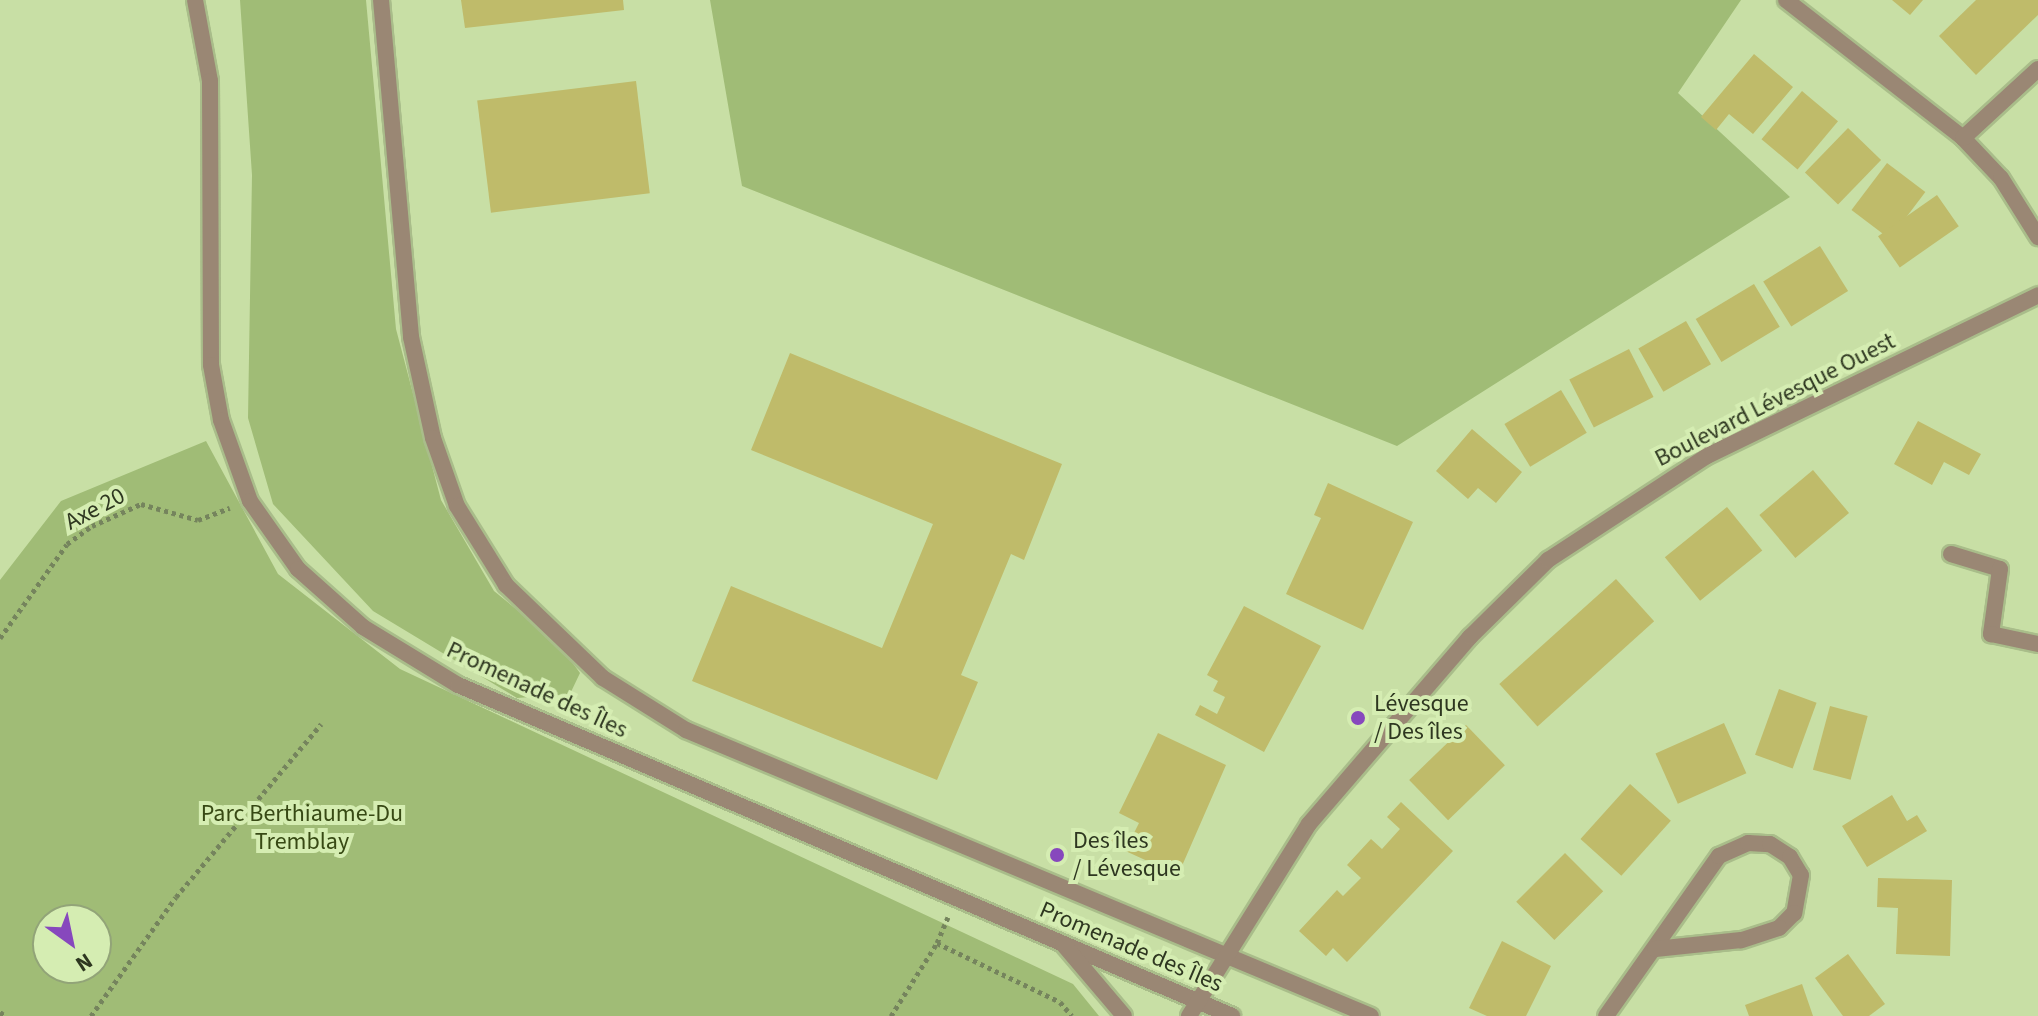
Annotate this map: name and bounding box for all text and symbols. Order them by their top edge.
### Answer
street label: Boulevard Lévesque Ouest [1650,327,1900,473]
street label: Axe 20 [60,481,130,537]
street label: Promenade des Îles [442,635,632,745]
place label: Lévesque / Des îles [1374,690,1469,746]
marker: Lévesque / Des îles [1349,709,1367,727]
park label: Parc Berthiaume-Du Tremblay [201,800,403,856]
place label: Des îles / Lévesque [1073,827,1181,883]
marker: Des îles / Lévesque [1048,846,1066,864]
street label: Promenade des Îles [1035,895,1227,999]
north arrow [32,904,112,984]
text: N [69,945,99,980]

